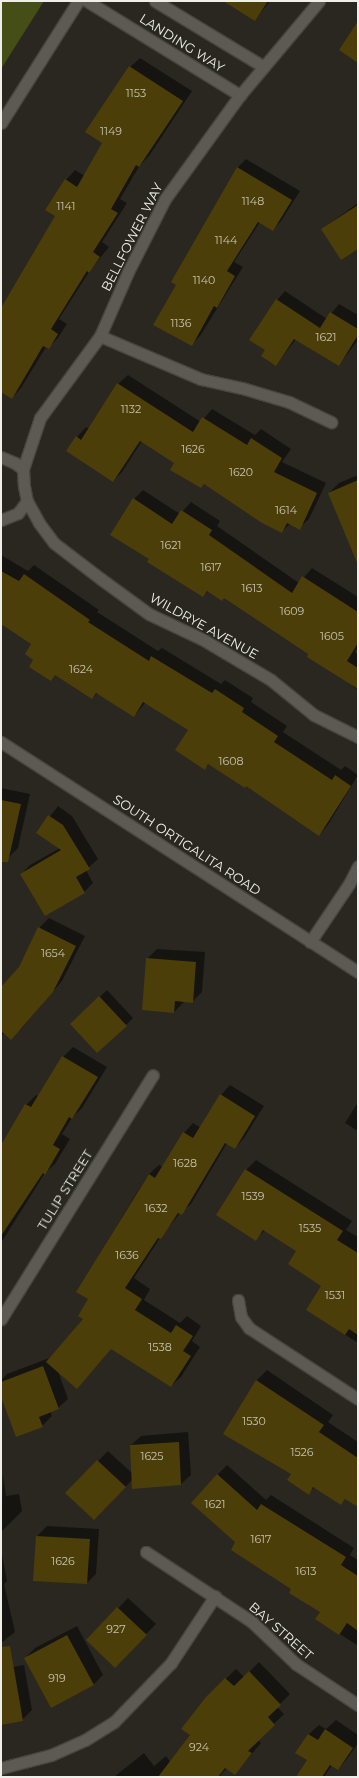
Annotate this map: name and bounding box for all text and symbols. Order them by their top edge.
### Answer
street label: LANDING WAY [137,11,227,75]
house number: 1153 [126,86,146,100]
house number: 1149 [100,124,122,138]
street label: BELLFOWER WAY [98,180,166,294]
house number: 1148 [242,194,264,208]
house number: 1141 [57,199,75,213]
house number: 1144 [215,233,237,247]
house number: 1140 [193,273,215,287]
house number: 1136 [171,316,191,330]
house number: 1621 [316,330,336,344]
house number: 1132 [121,402,141,416]
house number: 1626 [181,442,205,456]
house number: 1620 [229,465,253,479]
house number: 1614 [275,503,297,517]
house number: 1621 [161,538,181,552]
house number: 1617 [200,560,222,574]
house number: 1613 [242,581,262,595]
street label: WILDRYE AVENUE [147,590,261,662]
house number: 1609 [280,604,304,618]
house number: 1605 [320,629,344,643]
house number: 1624 [69,662,93,676]
house number: 1608 [219,754,243,768]
street label: SOUTH ORTIGALITA ROAD [110,791,264,899]
house number: 1654 [41,946,65,960]
street label: TULIP STREET [34,1147,96,1233]
house number: 1628 [173,1156,197,1170]
house number: 1539 [241,1189,265,1203]
house number: 1632 [144,1201,168,1215]
house number: 1535 [299,1221,321,1235]
house number: 1636 [115,1248,139,1262]
house number: 1531 [325,1288,345,1302]
house number: 1538 [148,1340,172,1354]
house number: 1530 [242,1414,266,1428]
house number: 1526 [290,1445,314,1459]
house number: 1625 [140,1449,164,1463]
house number: 1621 [205,1497,225,1511]
house number: 1617 [250,1532,272,1546]
house number: 1626 [51,1554,75,1568]
house number: 1613 [296,1564,316,1578]
street label: BAY STREET [246,1599,316,1663]
house number: 927 [106,1622,126,1636]
house number: 919 [48,1671,66,1685]
house number: 924 [189,1740,209,1754]

